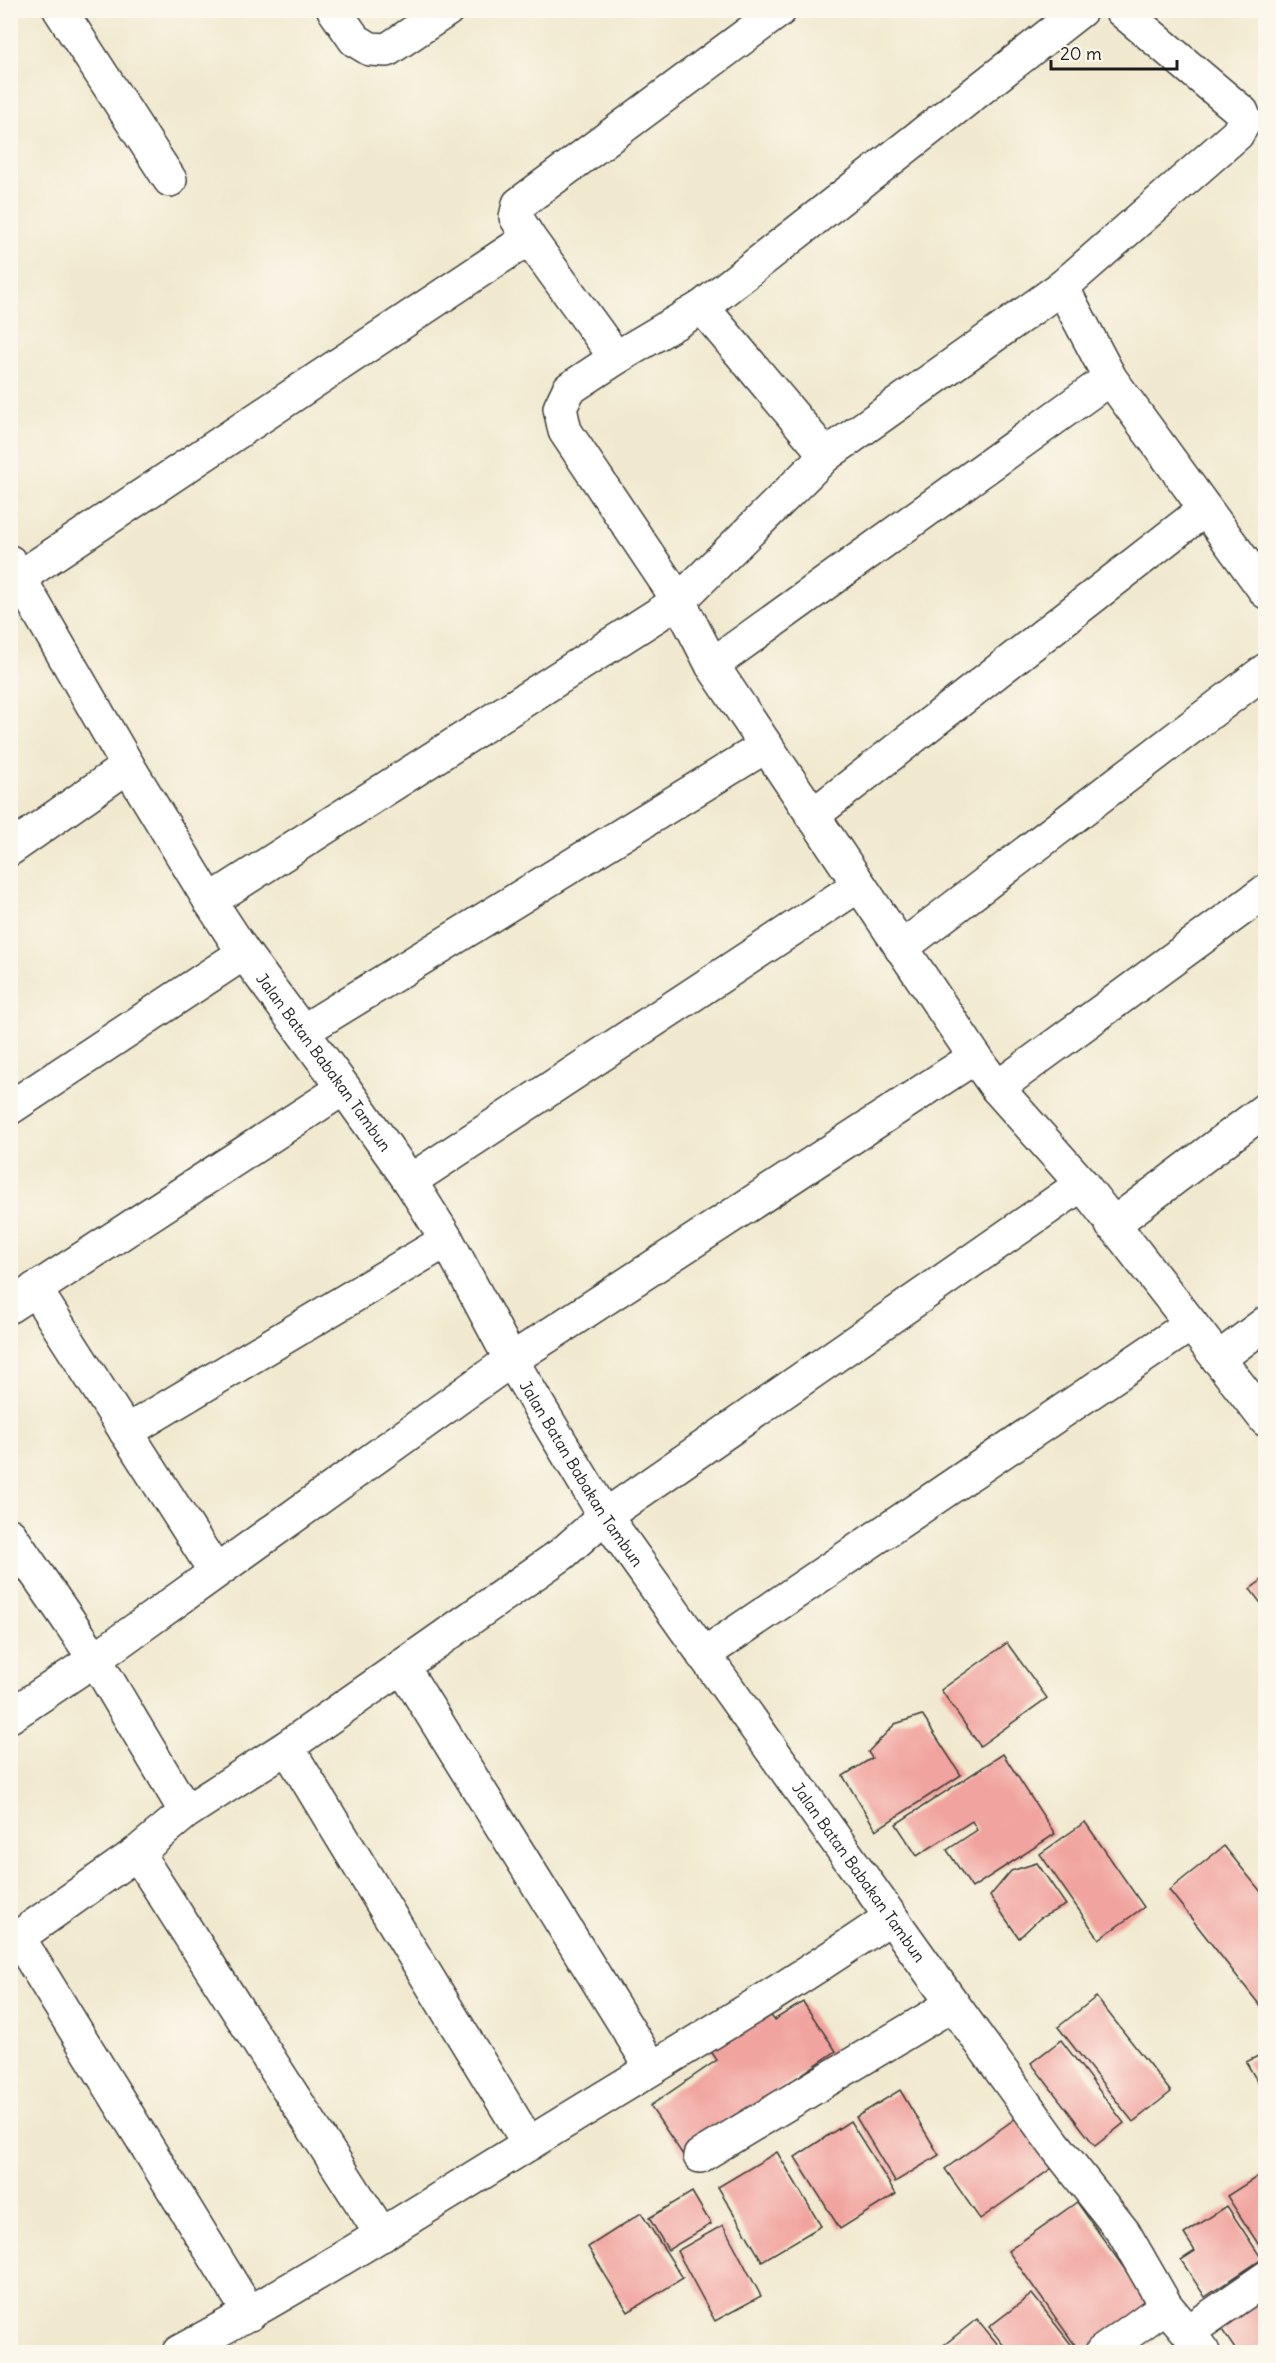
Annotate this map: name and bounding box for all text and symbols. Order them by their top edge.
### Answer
scale bar [1051,33,1177,71]
text: 20 m [1060,42,1102,65]
street label: Jalan Batan Babakan Tambun [252,969,396,1155]
street label: Jalan Batan Babakan Tambun [516,1377,648,1570]
street label: Jalan Batan Babakan Tambun [788,1778,930,1966]

